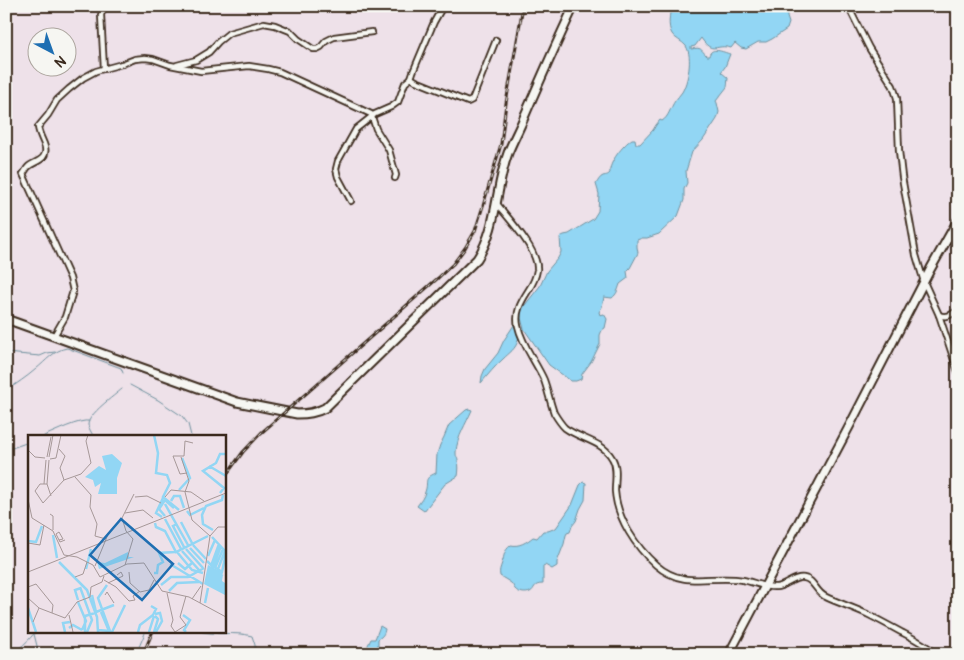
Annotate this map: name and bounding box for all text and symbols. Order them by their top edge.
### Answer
north arrow [28,28,78,78]
text: N [51,52,69,71]
inset map [28,435,225,632]

